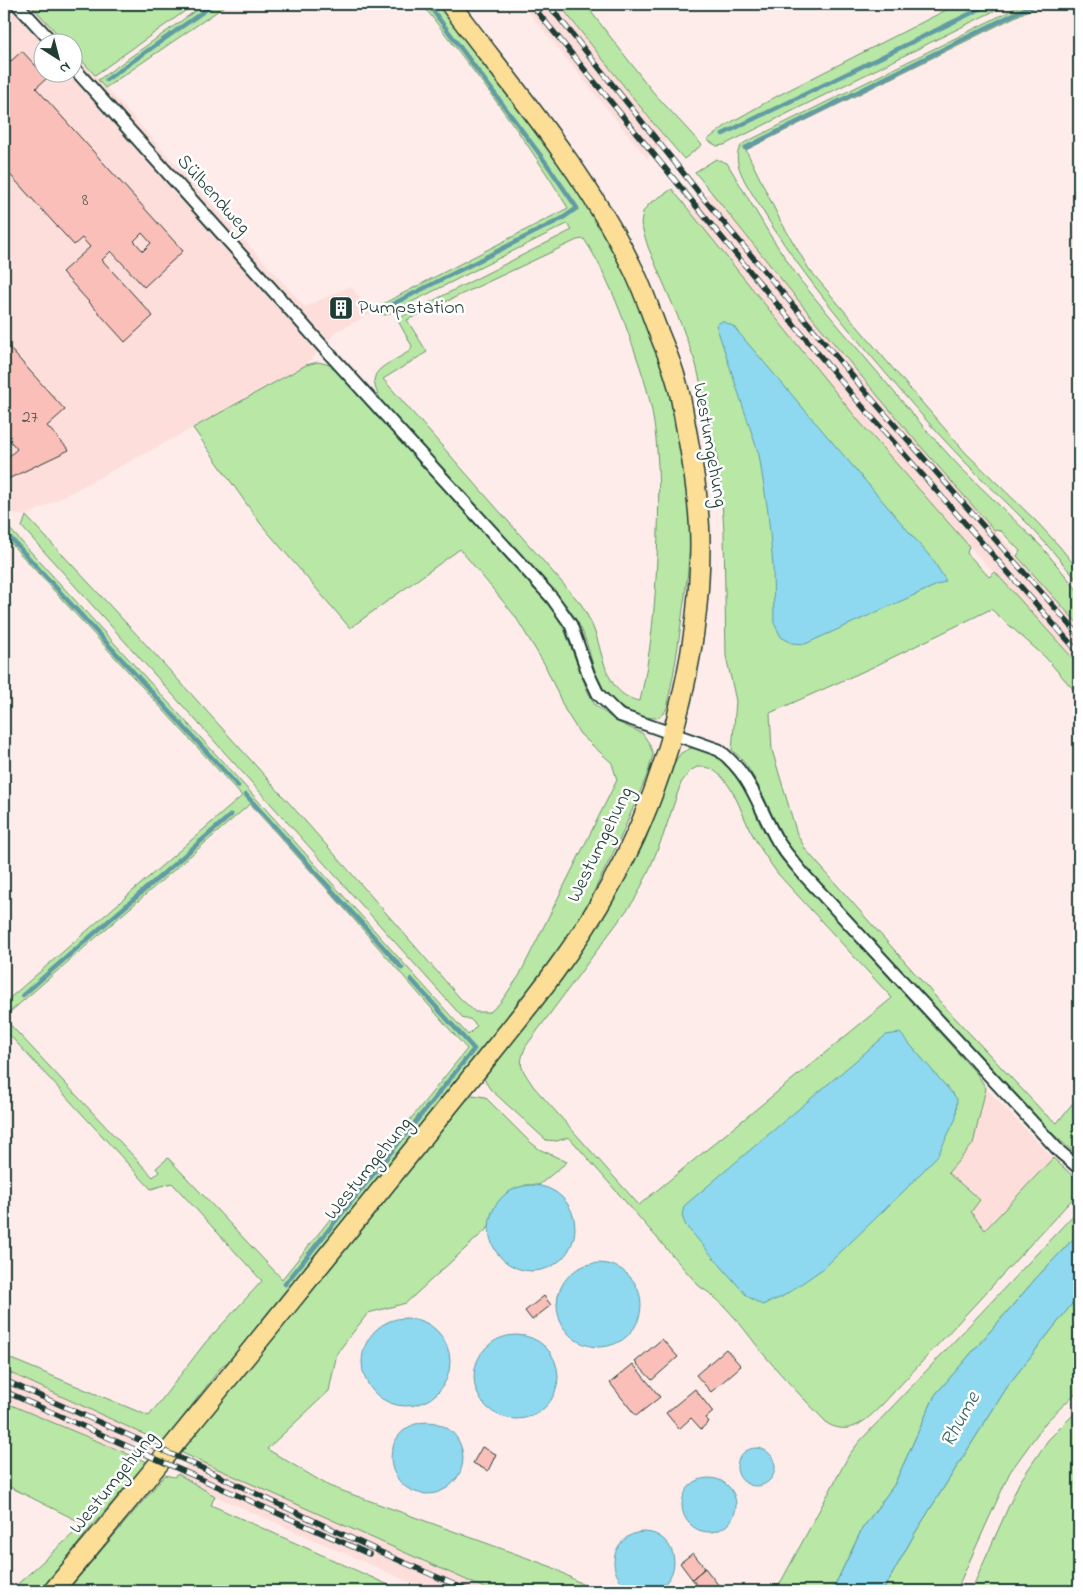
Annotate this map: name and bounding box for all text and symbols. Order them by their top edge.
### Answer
north arrow [32,32,82,82]
text: N [55,56,75,79]
street label: Sülbendweg [168,148,257,242]
house number: 8 [82,188,89,214]
place label: Pumpstation [358,294,465,323]
building icon: Pumpstation [328,295,354,321]
street label: Westumgehung [683,380,734,510]
house number: 27 [22,405,39,431]
street label: Westumgehung [560,782,643,908]
street label: Westumgehung [318,1111,421,1228]
water label: Rhume [934,1385,989,1453]
street label: Westumgehung [63,1425,166,1542]

